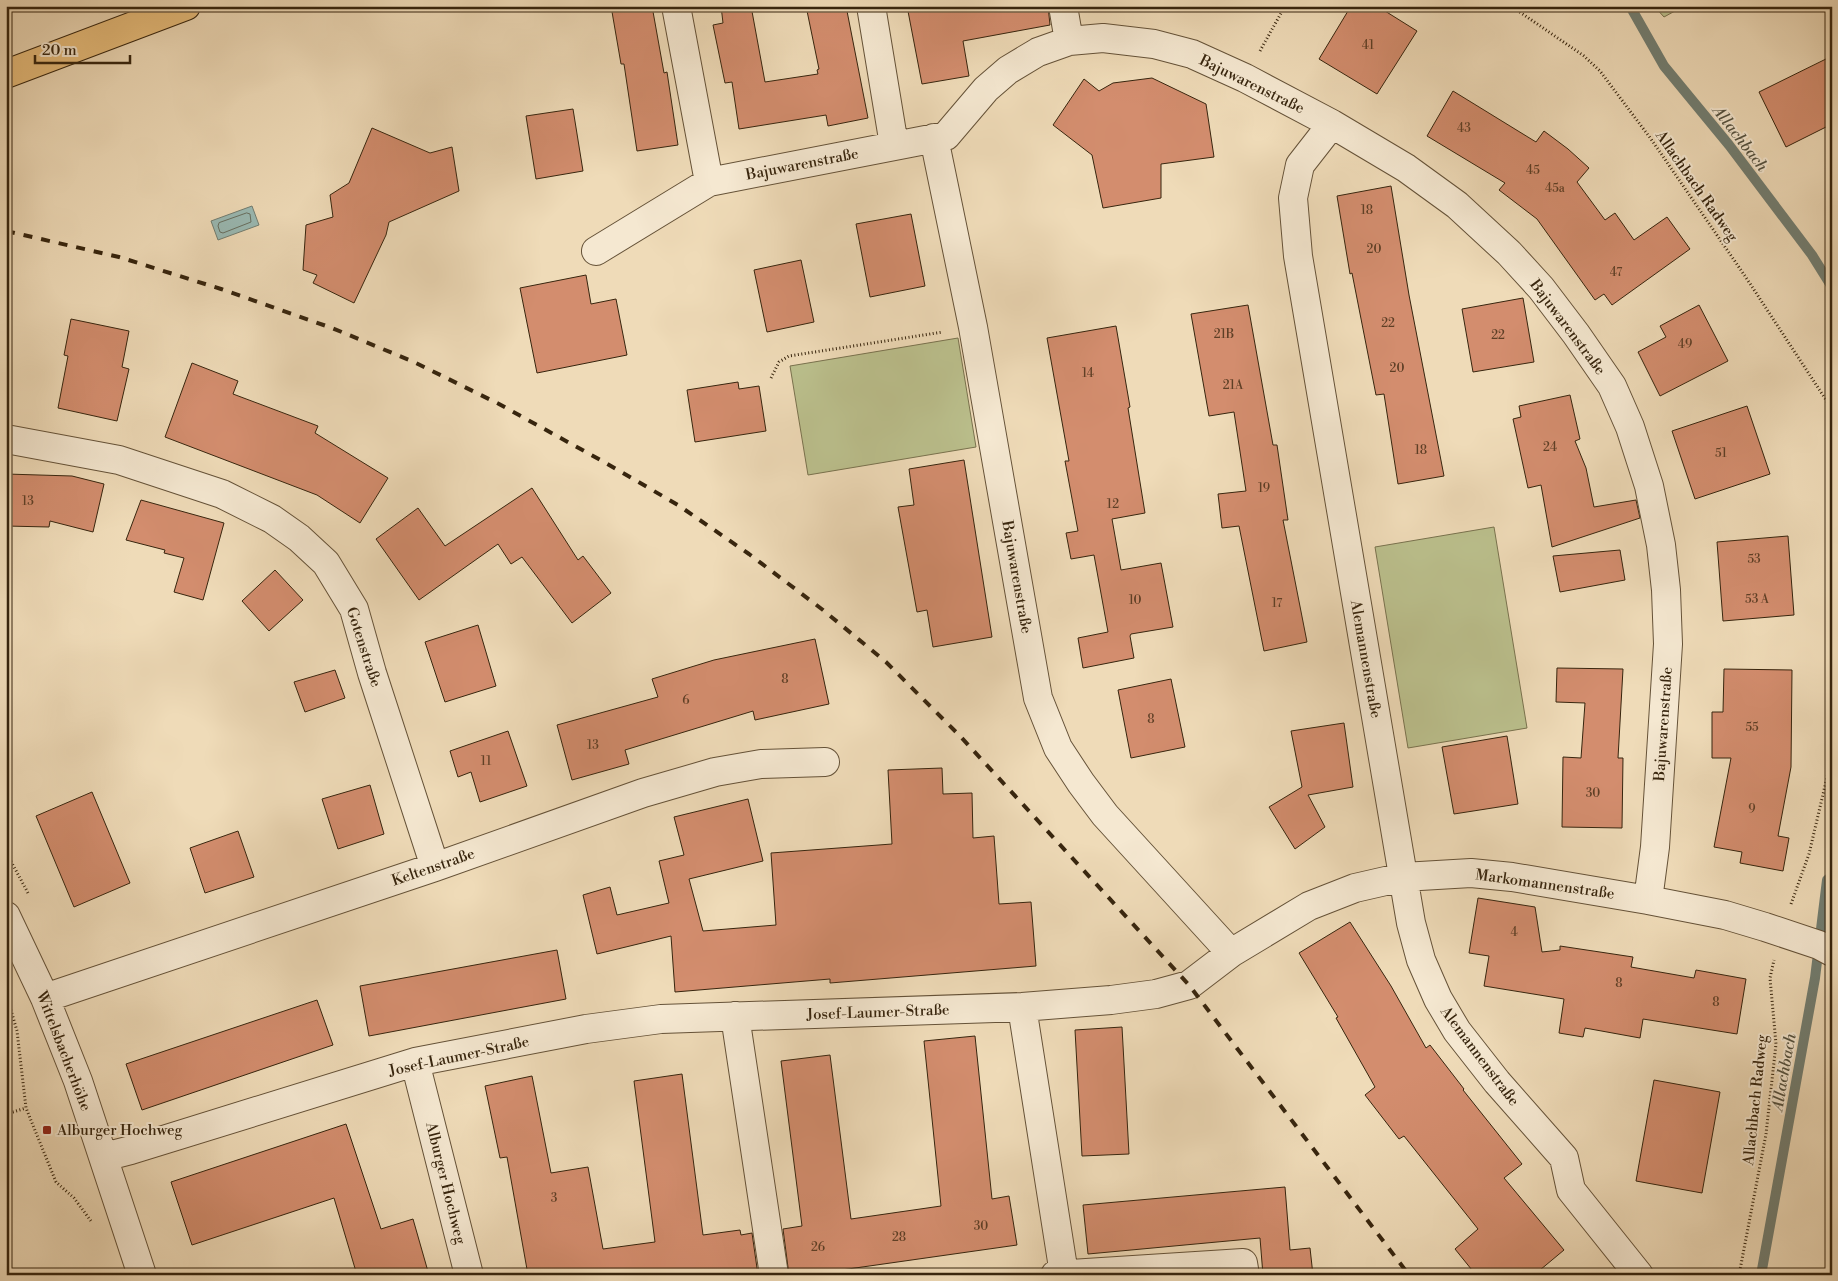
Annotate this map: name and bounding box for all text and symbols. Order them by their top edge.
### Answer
scale bar [35,32,130,64]
house number: 41 [1362,38,1375,53]
text: 20 m [42,41,77,60]
street label: Bajuwarenstraße [1195,50,1307,118]
water label: Allachbach [1707,100,1772,176]
house number: 43 [1457,121,1471,136]
street label: Allachbach Radweg [1651,126,1742,246]
street label: Bajuwarenstraße [743,144,860,185]
house number: 45 [1526,163,1540,178]
house number: 45a [1545,181,1566,196]
house number: 18 [1361,203,1373,218]
house number: 20 [1367,242,1381,257]
house number: 47 [1610,265,1622,280]
street label: Bajuwarenstraße [1525,275,1610,379]
house number: 22 [1381,316,1395,331]
house number: 21B [1214,327,1234,342]
house number: 22 [1491,328,1505,343]
house number: 49 [1678,337,1692,352]
house number: 20 [1390,361,1404,376]
house number: 14 [1082,366,1094,381]
house number: 21A [1223,378,1244,393]
house number: 24 [1543,440,1557,455]
house number: 18 [1415,443,1427,458]
house number: 51 [1715,446,1728,461]
house number: 19 [1258,481,1270,496]
house number: 13 [22,494,34,509]
house number: 12 [1107,497,1119,512]
street label: Bajuwarenstraße [997,518,1036,635]
house number: 53 [1747,552,1761,567]
house number: 53 A [1745,592,1770,607]
house number: 10 [1129,593,1141,608]
house number: 17 [1272,596,1282,611]
street label: Alemannenstraße [1346,598,1385,720]
street label: Gotenstraße [342,605,385,690]
street label: Bajuwarenstraße [1650,666,1677,783]
house number: 8 [781,672,789,687]
house number: 6 [682,693,690,708]
house number: 8 [1147,712,1155,727]
house number: 55 [1745,720,1759,735]
house number: 13 [587,738,599,753]
house number: 11 [481,754,492,769]
house number: 30 [1586,786,1600,801]
house number: 9 [1748,802,1756,817]
street label: Keltenstraße [389,844,477,891]
street label: Markomannenstraße [1474,865,1616,904]
house number: 4 [1510,925,1518,940]
house number: 8 [1615,976,1623,991]
street label: Wittelsbacherhöhe [32,987,95,1114]
house number: 8 [1712,995,1720,1010]
street label: Josef-Laumer-Straße [805,1001,950,1025]
street label: Alemannenstraße [1435,1002,1523,1110]
street label: Josef-Laumer-Straße [386,1032,531,1081]
water label: Allachbach [1767,1032,1801,1114]
street label: Allachbach Radweg [1739,1034,1772,1167]
street label: Alburger Hochweg [421,1119,470,1246]
place label: Alburger Hochweg [56,1121,183,1140]
marker: Alburger Hochweg [41,1124,53,1136]
house number: 3 [551,1191,558,1206]
house number: 30 [974,1219,988,1234]
house number: 28 [892,1230,906,1245]
house number: 26 [811,1240,825,1255]

